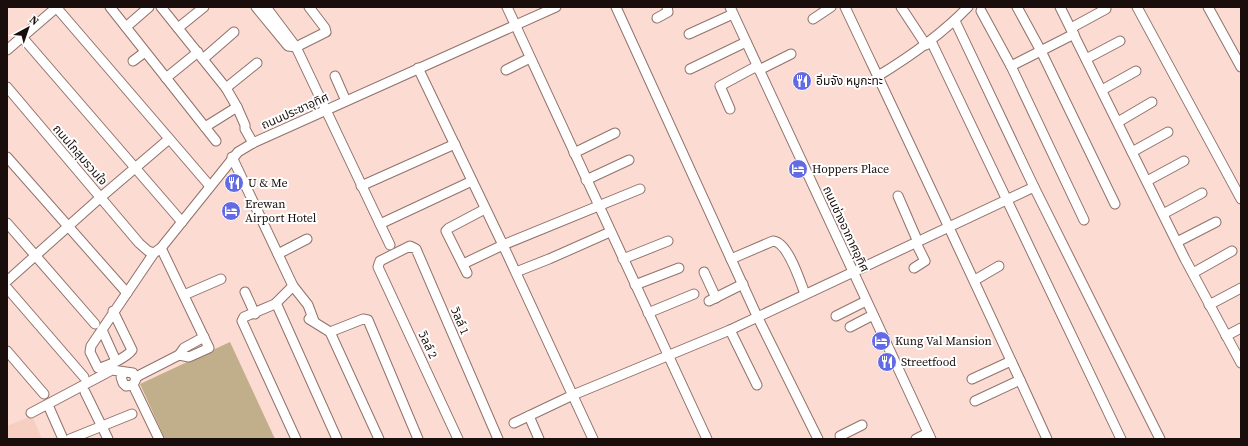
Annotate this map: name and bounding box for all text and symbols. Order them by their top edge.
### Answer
north arrow [8,8,48,48]
text: N [26,12,42,29]
restaurant icon: อิ่มจัง หมูกะทะ [791,70,813,92]
place label: อิ่มจัง หมูกะทะ [816,73,883,89]
street label: ถนนประชาอุทิศ [259,89,331,133]
street label: ถนนโกสุมรวมใจ [49,121,111,189]
hotel icon: Hoppers Place [787,158,809,180]
place label: Hoppers Place [812,161,889,177]
restaurant icon: U & Me [223,172,245,194]
place label: U & Me [248,175,288,191]
street label: ถนนช่างอากาศอุทิศ [819,183,873,275]
place label: Erewan Airport Hotel [245,196,317,226]
hotel icon: Erewan Airport Hotel [220,200,242,222]
street label: วิลล์ 1 [447,304,473,337]
street label: วิลล์ 2 [414,328,441,361]
hotel icon: Kung Val Mansion [870,330,892,352]
place label: Kung Val Mansion [895,333,992,349]
restaurant icon: Streetfood [876,351,898,373]
place label: Streetfood [901,354,956,370]

